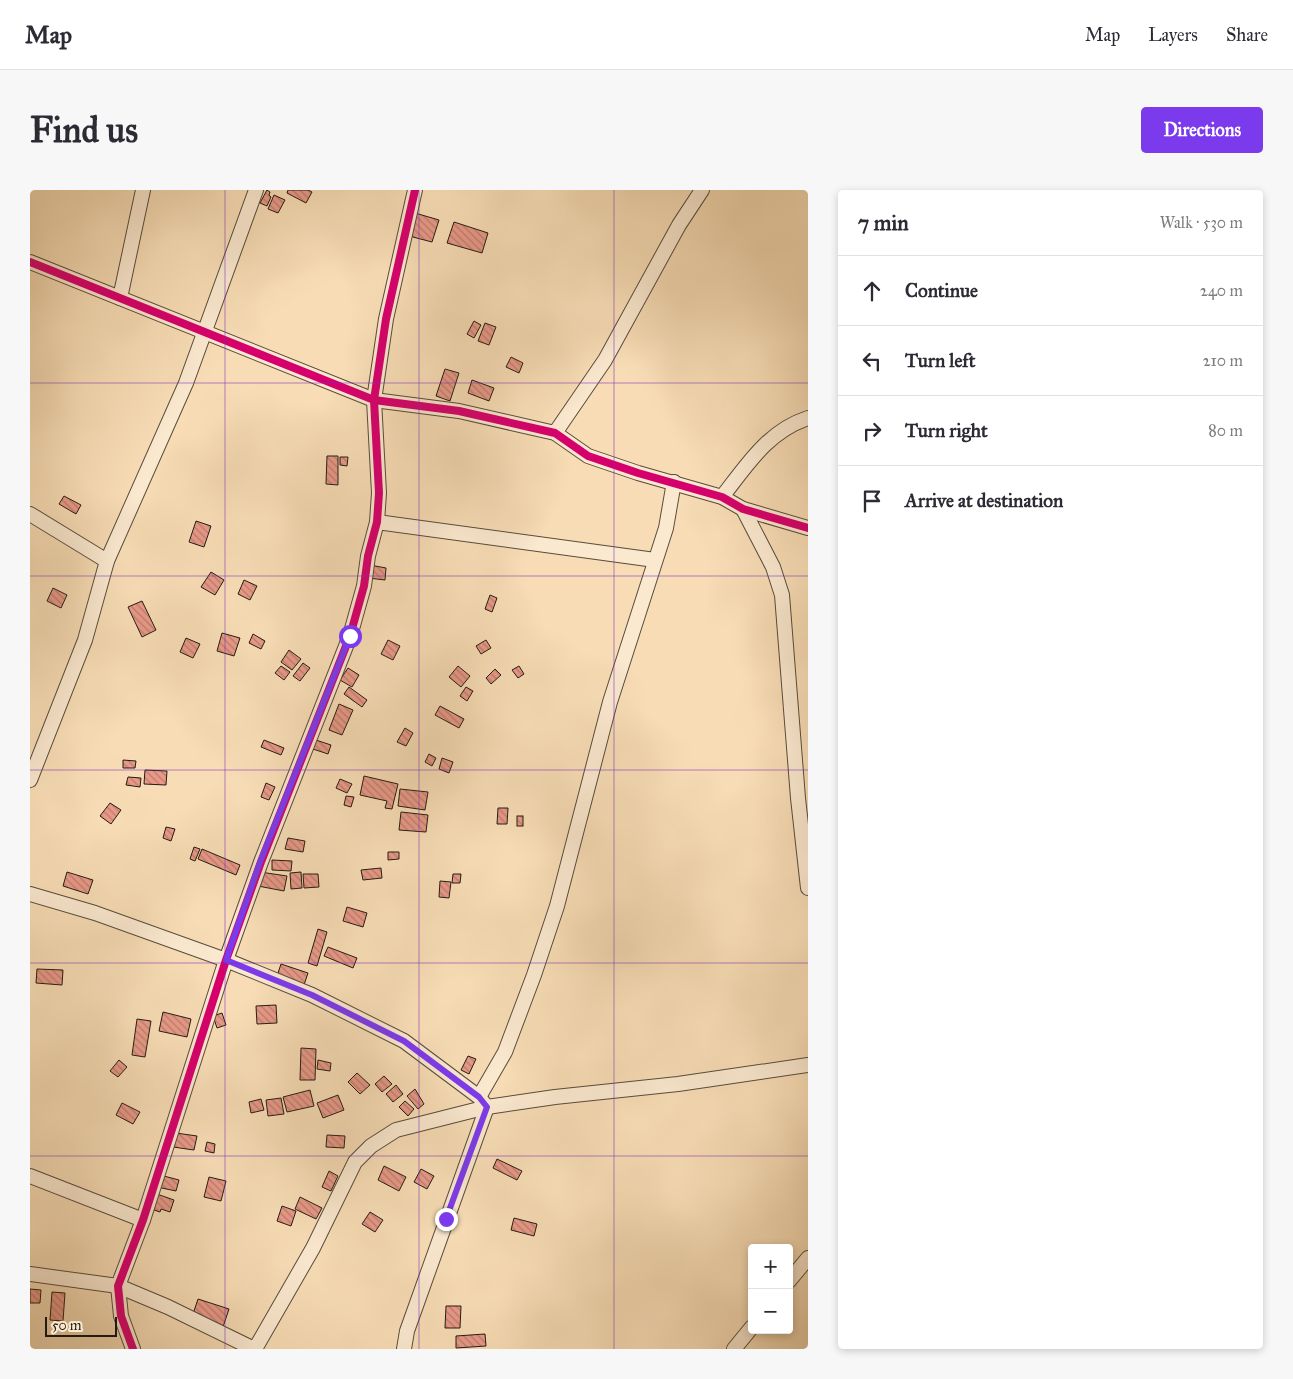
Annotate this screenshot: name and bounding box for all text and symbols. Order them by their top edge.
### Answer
text: Map [25,20,72,50]
text: Map [1085,24,1120,46]
text: Layers [1148,24,1198,46]
text: Share [1226,24,1268,46]
button: Directions [1141,107,1263,153]
text: Find us [30,109,138,152]
text: 7 min [858,210,909,236]
text: Walk · 530 m [1160,213,1243,232]
icon: ahead [858,277,886,305]
text: Continue [905,279,978,302]
text: 240 m [1200,281,1243,300]
icon: left [858,347,886,375]
text: Turn left [905,349,975,372]
text: 210 m [1203,351,1243,370]
icon: right [858,417,886,445]
text: Turn right [905,419,988,442]
text: 80 m [1208,421,1243,440]
icon: arrive [858,487,886,515]
text: Arrive at destination [905,489,1063,512]
route start [339,625,362,648]
route end [435,1208,458,1231]
map controls [748,1244,793,1334]
button: + [748,1244,793,1289]
button: − [748,1289,793,1334]
scale bar [45,1314,118,1337]
text: 50 m [52,1317,81,1334]

